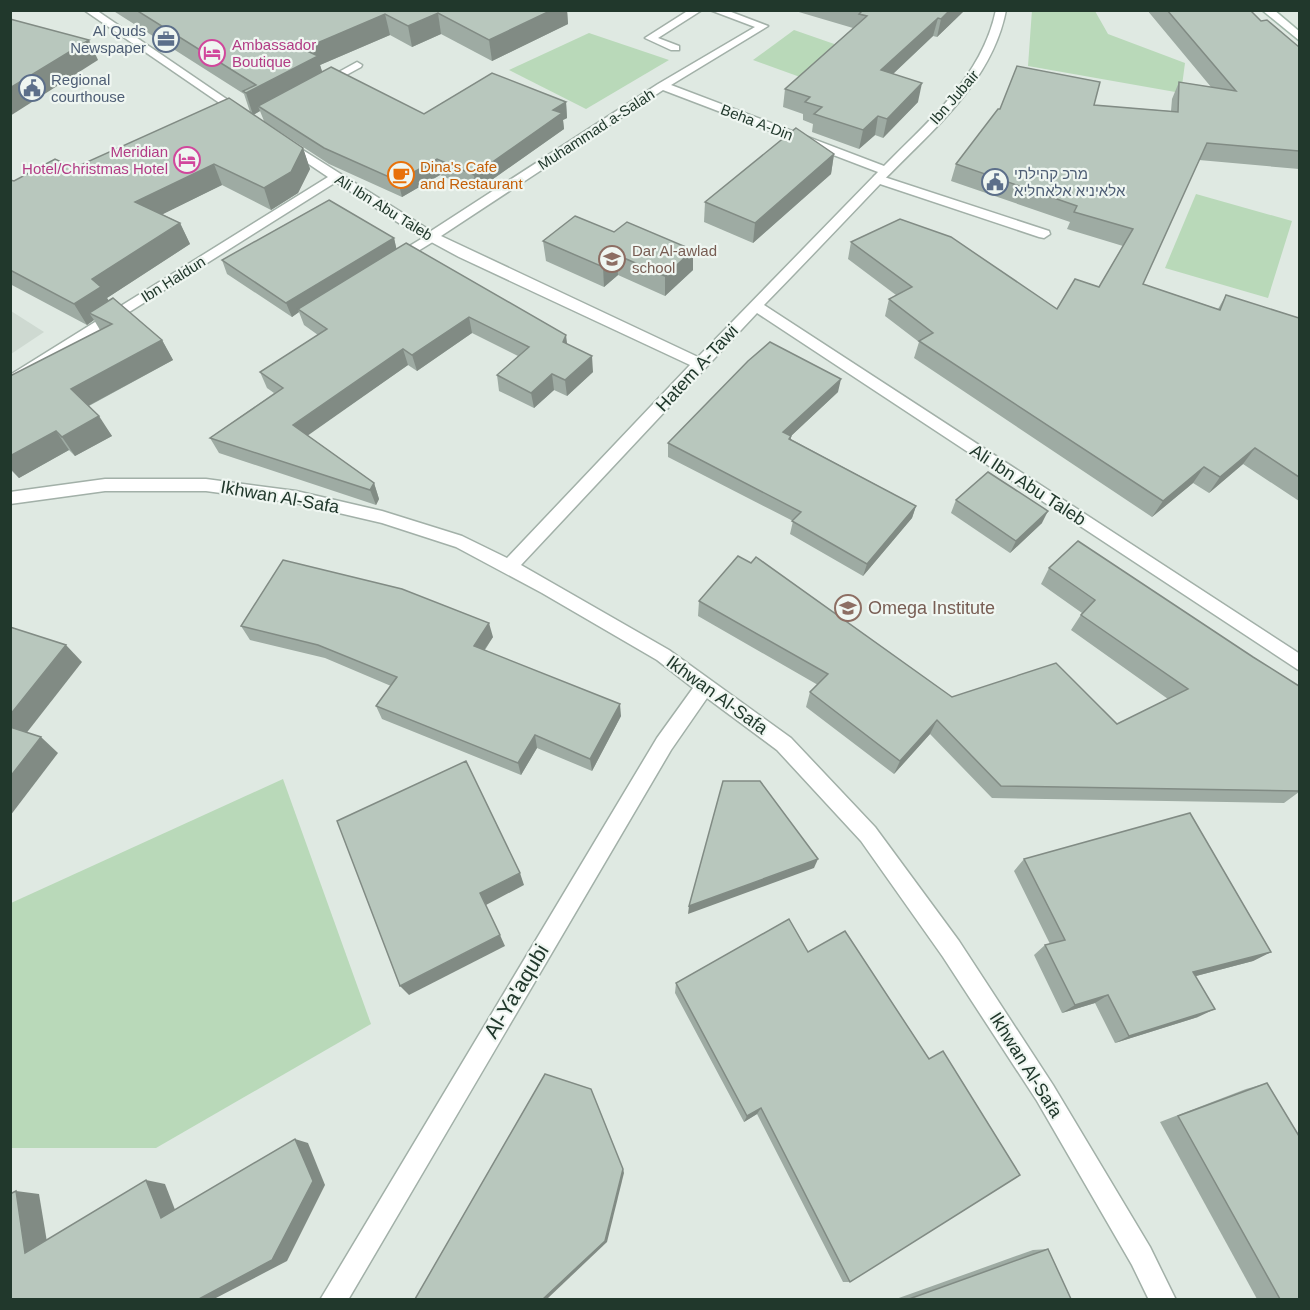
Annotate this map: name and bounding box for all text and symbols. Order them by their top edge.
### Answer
place label: Al Quds Newspaper [70,22,146,56]
office icon: Al Quds Newspaper [151,24,181,54]
place label: Ambassador Boutique [232,36,316,70]
hotel icon: Ambassador Boutique [197,38,227,68]
street label: Ibn Jubair [926,67,982,127]
place label: Regional courthouse [51,71,125,105]
public building icon: Regional courthouse [17,73,47,103]
street label: Muhammad a-Salah [535,85,657,173]
street label: Beha A-Din [719,100,795,144]
place label: Meridian Hotel/Christmas Hotel [22,143,168,177]
hotel icon: Meridian Hotel/Christmas Hotel [172,145,202,175]
place label: Dina's Cafe and Restaurant [420,158,523,192]
cafe icon: Dina's Cafe and Restaurant [386,160,416,190]
place label: מרכ קהילתי אלאיניא אלאחליא [1014,165,1126,199]
public building icon: מרכ קהילתי אלאיניא אלאחליא [980,167,1010,197]
street label: Ali Ibn Abu Taleb [332,170,436,244]
place label: Dar Al-awlad school [632,242,717,276]
school or university icon: Dar Al-awlad school [597,244,627,274]
street label: Ibn Haldun [138,253,208,305]
street label: Hatem A-Tawi [652,321,742,415]
street label: Ali Ibn Abu Taleb [966,440,1090,530]
street label: Ikhwan Al-Safa [219,477,342,517]
school or university icon: Omega Institute [833,593,863,623]
place label: Omega Institute [868,598,995,618]
street label: Ikhwan Al-Safa [663,652,772,739]
street label: Al-Ya'aqubi [479,940,553,1042]
street label: Ikhwan Al-Safa [986,1009,1067,1122]

